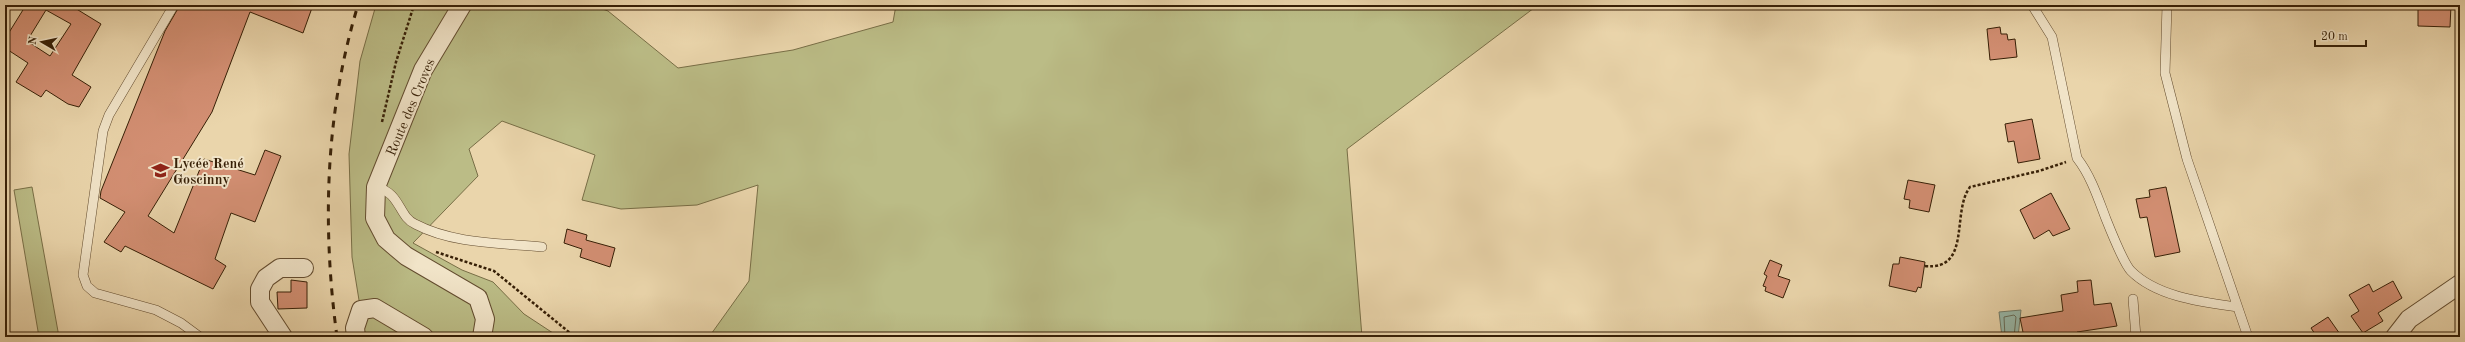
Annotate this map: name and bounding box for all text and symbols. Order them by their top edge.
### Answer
north arrow [22,22,62,62]
scale bar [2315,22,2366,48]
text: 20 m [2321,31,2348,43]
text: N [28,35,40,46]
street label: Route des Croves [384,57,438,158]
place label: Lycée René Goscinny [173,157,244,187]
school or university icon: Lycée René Goscinny [150,161,170,181]

